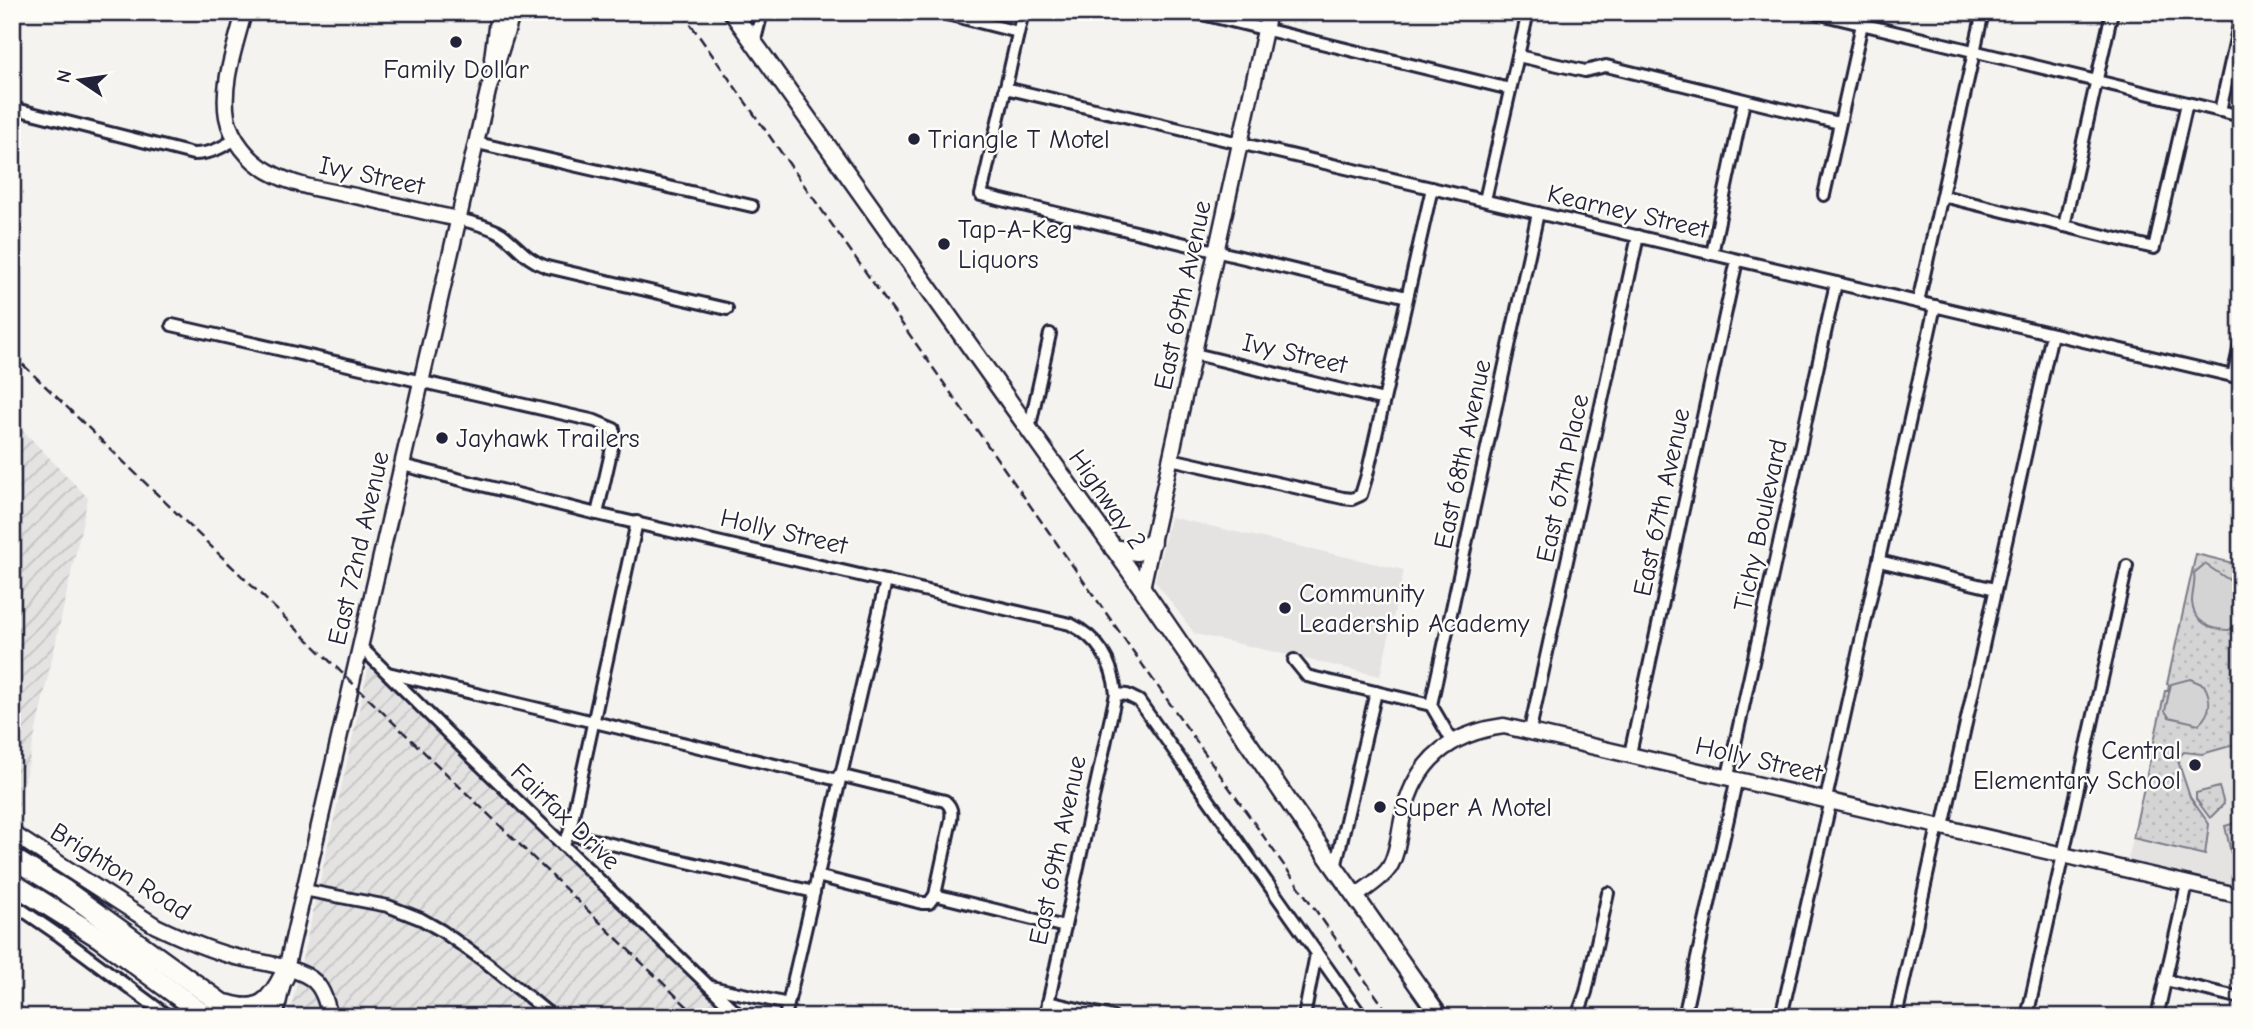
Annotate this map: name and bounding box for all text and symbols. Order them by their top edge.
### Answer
marker: Family Dollar [448,34,464,50]
north arrow [46,46,116,116]
place label: Family Dollar [383,55,529,85]
text: N [52,68,77,85]
place label: Triangle T Motel [928,125,1110,155]
marker: Triangle T Motel [906,131,922,147]
street label: Ivy Street [317,150,429,202]
street label: Kearney Street [1544,179,1713,245]
street label: East 69th Avenue [1148,198,1218,393]
place label: Tap-A-Keg Liquors [958,215,1073,275]
marker: Tap-A-Keg Liquors [936,236,952,252]
street label: Ivy Street [1240,327,1352,381]
street label: East 68th Avenue [1428,357,1498,552]
street label: East 67th Place [1530,391,1596,565]
street label: East 67th Avenue [1627,405,1697,599]
place label: Jayhawk Trailers [456,424,640,454]
marker: Jayhawk Trailers [434,430,450,446]
street label: Tichy Boulevard [1728,436,1794,614]
street label: Highway 2 [1062,444,1152,555]
street label: East 72nd Avenue [322,448,396,648]
street label: Holly Street [717,503,852,561]
place label: Community Leadership Academy [1299,579,1530,639]
marker: Community Leadership Academy [1277,600,1293,616]
street label: Holly Street [1692,731,1827,789]
place label: Central Elementary School [1973,736,2181,796]
street label: East 69th Avenue [1023,753,1093,948]
street label: Fairfax Drive [504,757,626,876]
marker: Central Elementary School [2187,757,2203,773]
place label: Super A Motel [1394,793,1552,823]
marker: Super A Motel [1372,799,1388,815]
street label: Brighton Road [45,817,196,927]

